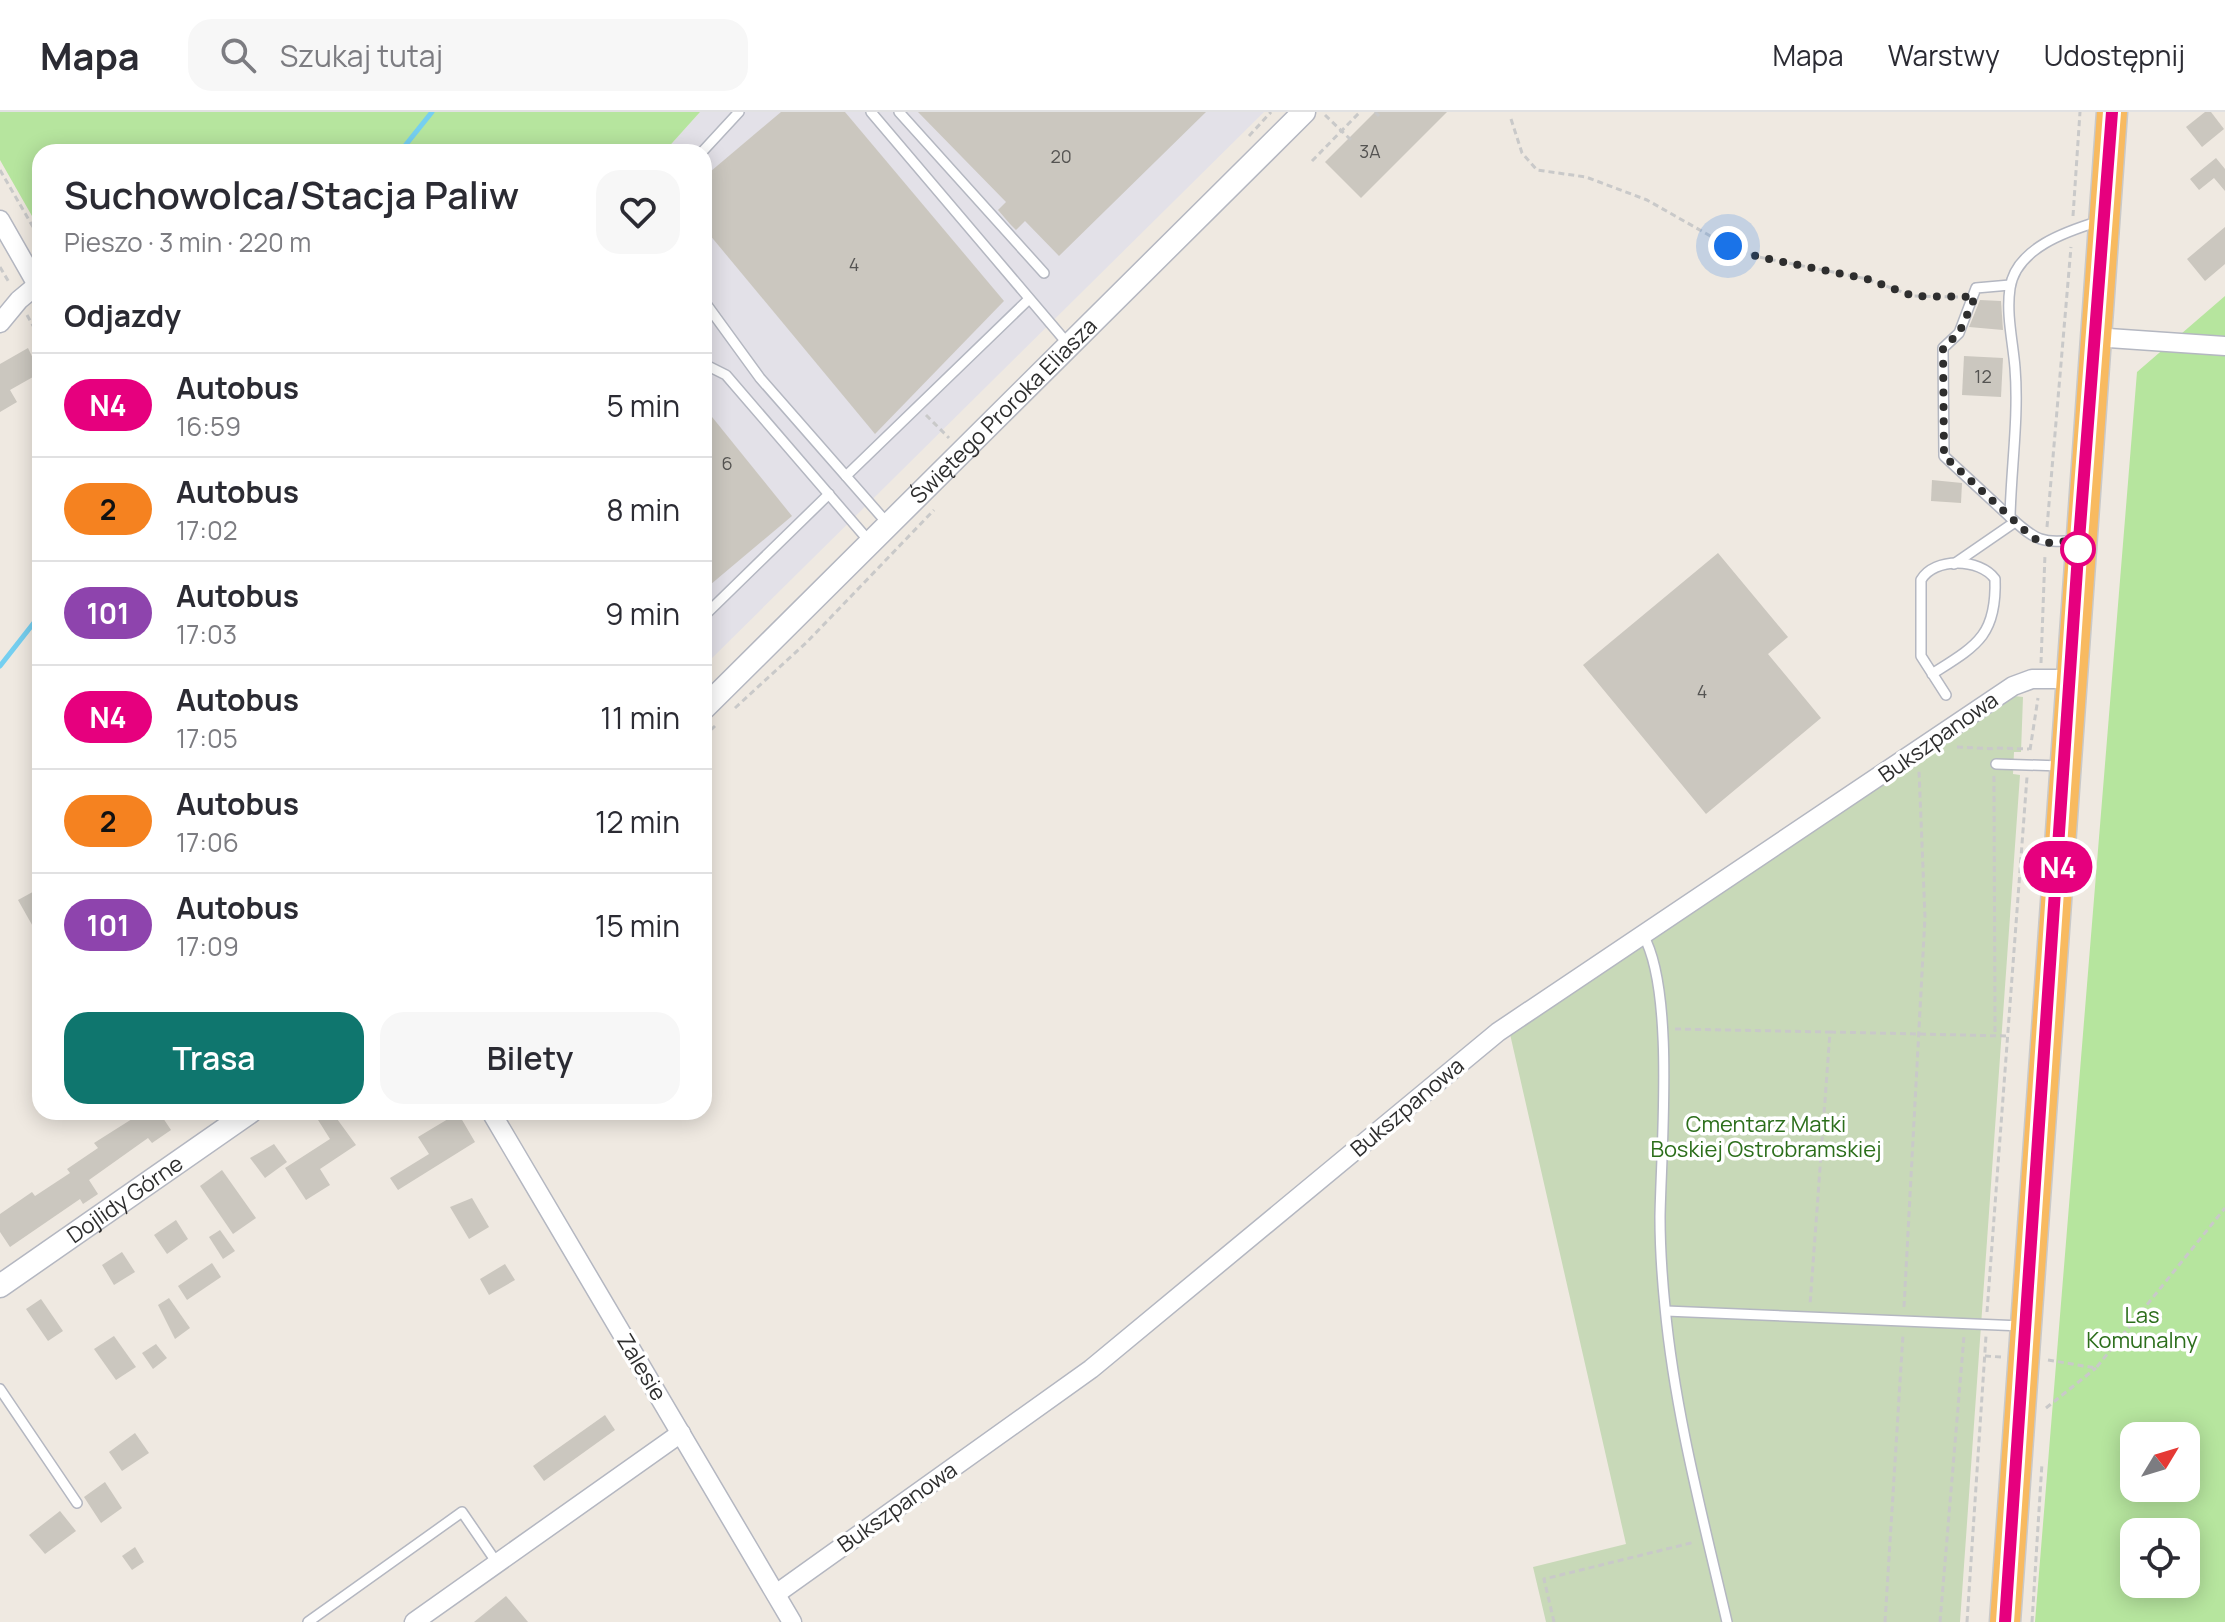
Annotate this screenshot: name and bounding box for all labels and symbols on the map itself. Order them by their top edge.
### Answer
house number: 3A [1359,139,1381,163]
house number: 20 [1050,144,1072,168]
your location [1708,226,1748,266]
house number: 4 [849,252,859,276]
street label: Świętego Proroka Eliasza [903,311,1103,510]
house number: 12 [1974,364,1992,388]
house number: 6 [721,451,733,475]
unlabelled marker [2061,532,2095,566]
house number: 4 [1697,679,1707,703]
street label: Bukszpanowa [1872,685,2004,789]
line badge: N4 [2022,841,2094,893]
street label: Bukszpanowa [1344,1051,1470,1163]
park label: Cmentarz Matki Boskiej Ostrobramskiej [1650,1109,1882,1164]
street label: Dojlidy Górne [61,1148,189,1250]
park label: Las Komunalny [2086,1300,2198,1355]
street label: Zalesie [610,1328,674,1406]
north arrow [2120,1422,2200,1502]
street label: Bukszpanowa [831,1455,963,1559]

